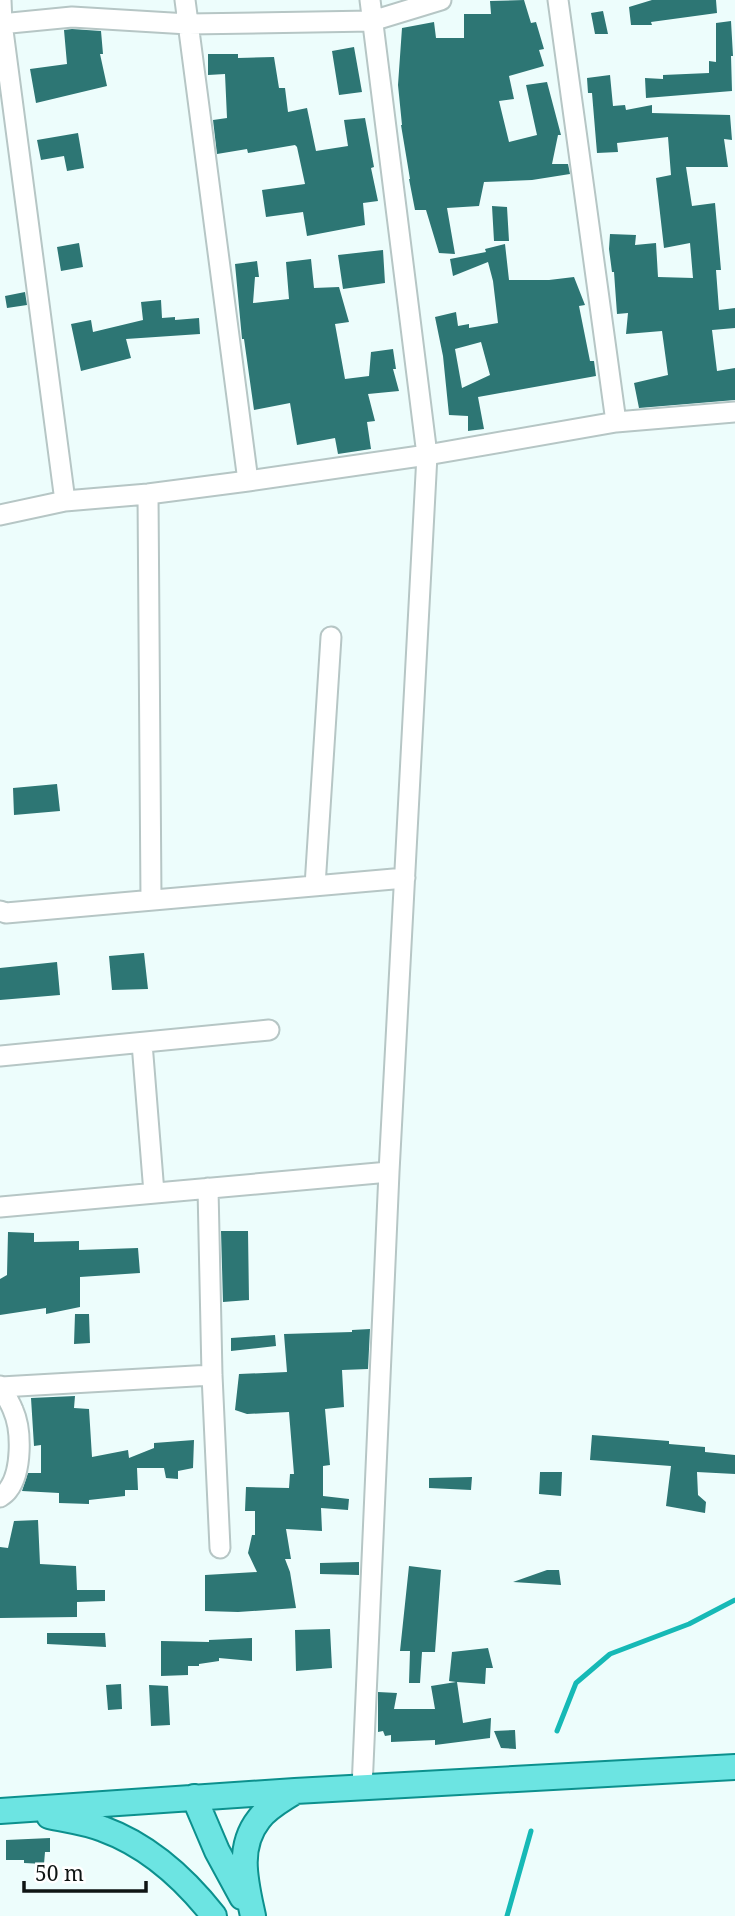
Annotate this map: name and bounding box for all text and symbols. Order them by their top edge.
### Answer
scale bar [24,1850,147,1894]
text: 50 m [35,1859,84,1887]

